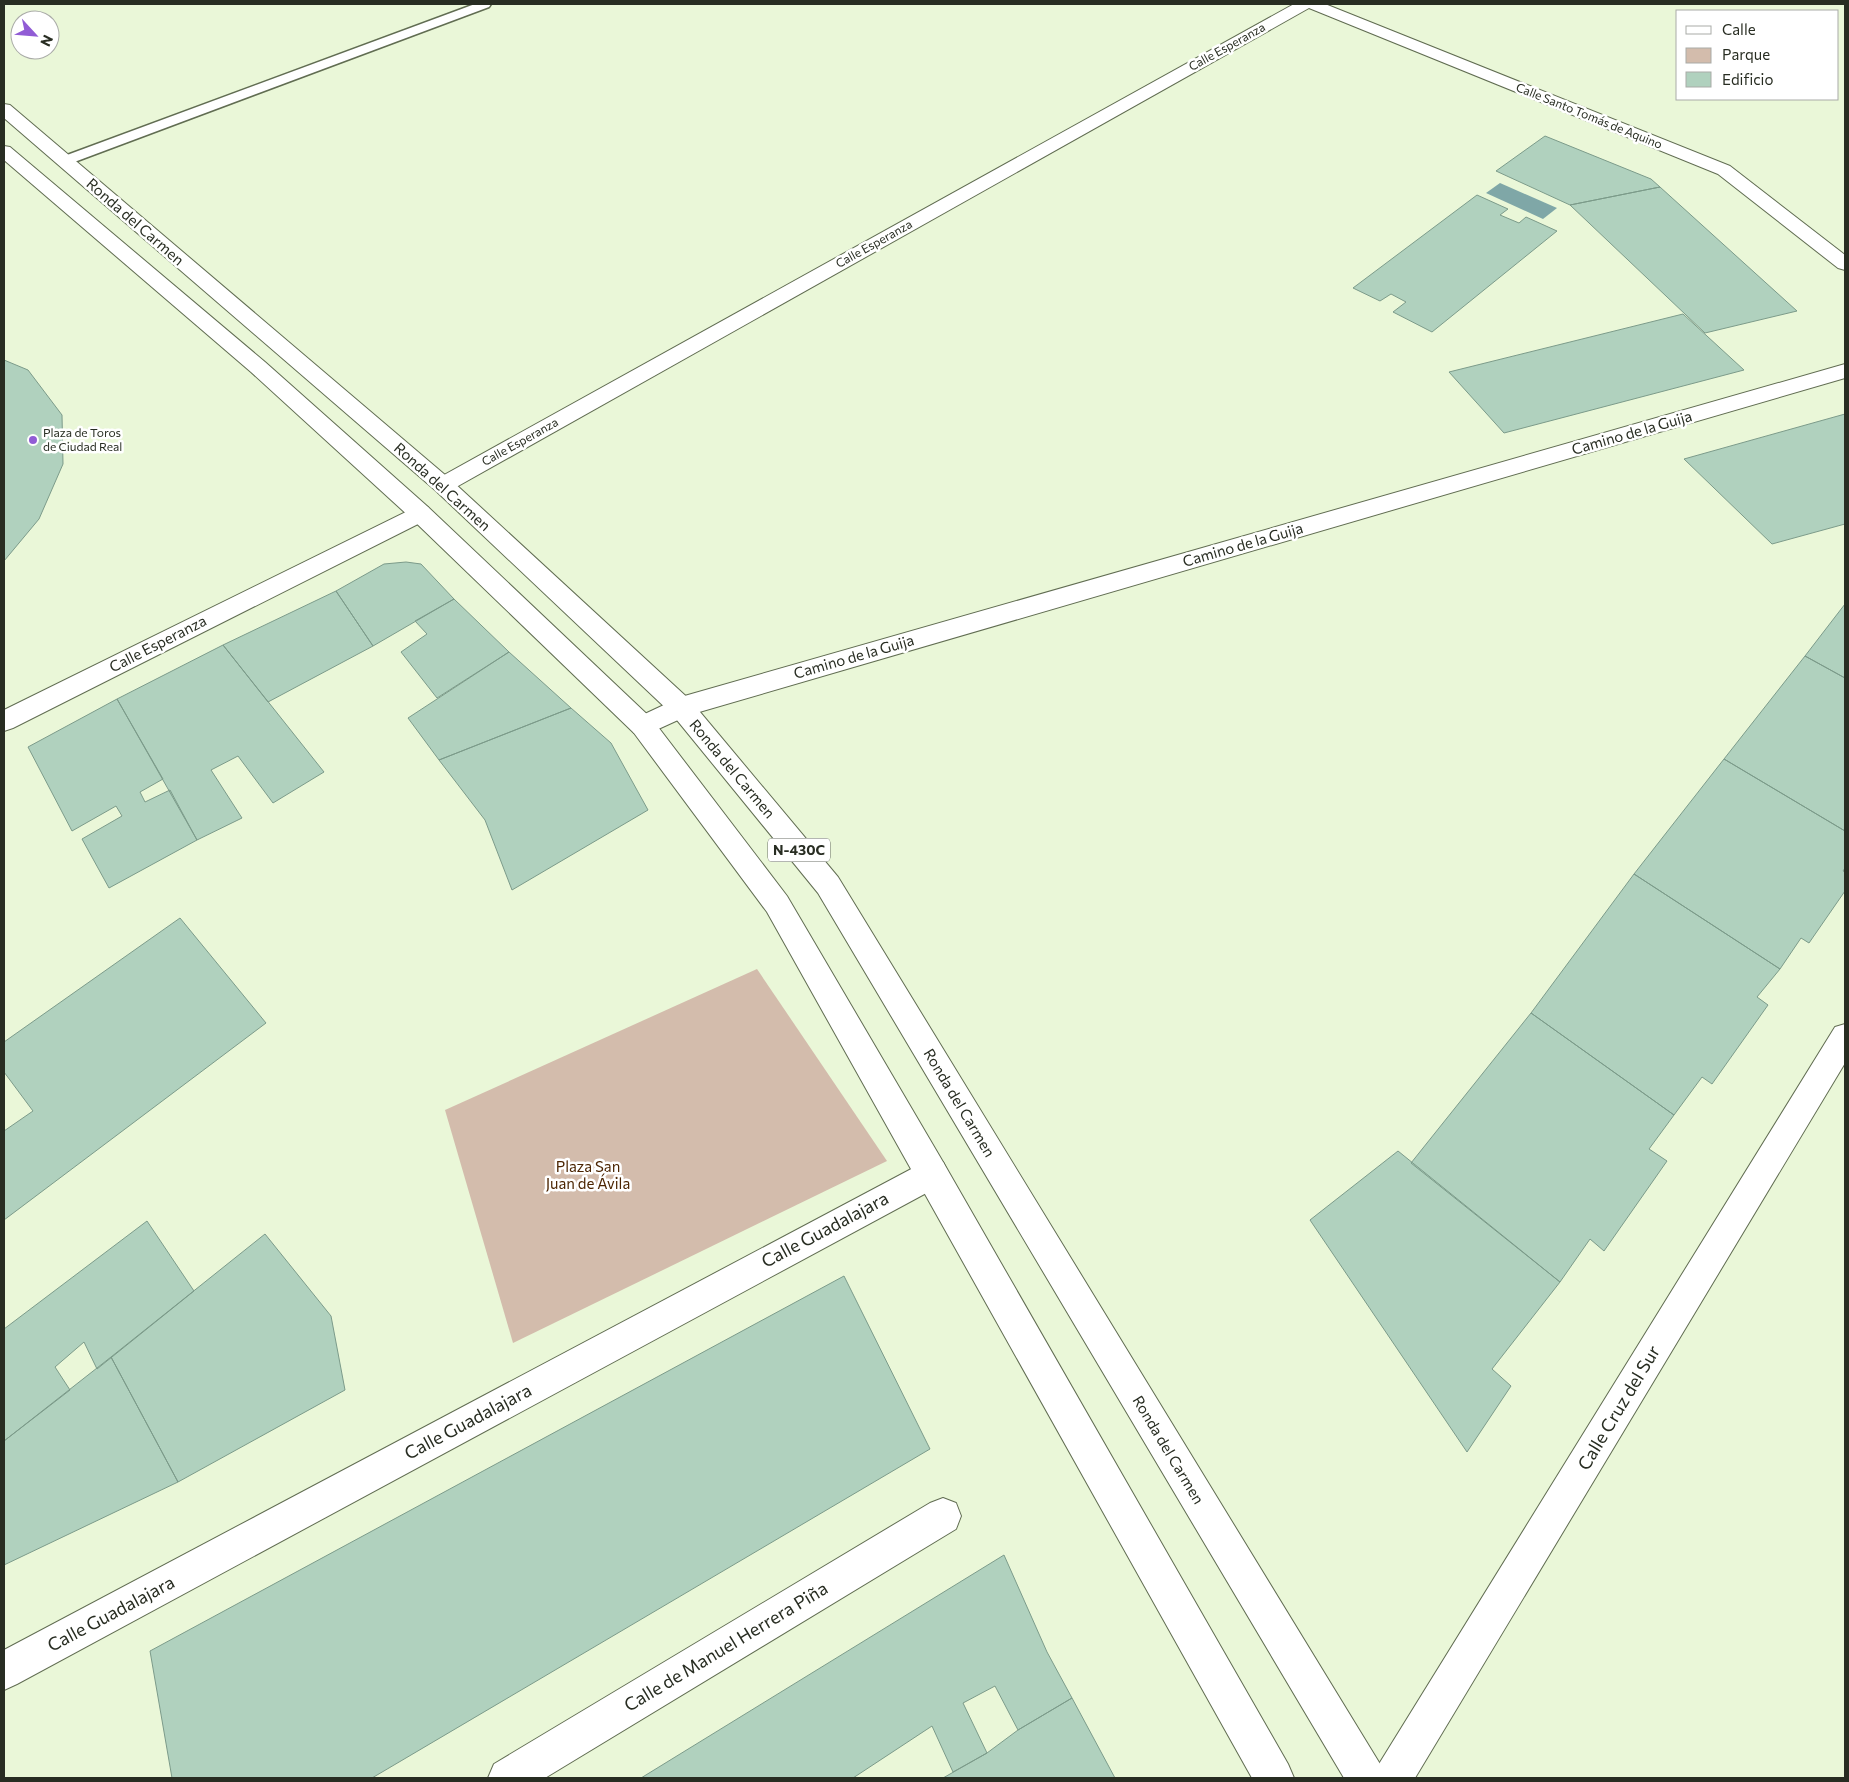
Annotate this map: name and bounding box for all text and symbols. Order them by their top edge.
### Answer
north arrow [10,10,60,60]
legend [1676,10,1839,100]
street label: Calle Esperanza [1186,19,1267,73]
text: Calle [1722,20,1756,38]
text: N [37,32,57,49]
text: Parque [1722,45,1770,63]
text: Edificio [1722,70,1773,88]
street label: Calle Santo Tomás de Aquino [1514,79,1665,151]
street label: Ronda del Carmen [83,174,188,269]
street label: Calle Esperanza [833,216,914,270]
street label: Camino de la Guija [1569,406,1694,458]
street label: Calle Esperanza [479,414,560,468]
place label: Plaza de Toros de Ciudad Real [43,425,122,453]
marker: Plaza de Toros de Ciudad Real [27,434,39,446]
street label: Ronda del Carmen [391,438,495,534]
street label: Camino de la Guija [1180,518,1305,570]
street label: Calle Esperanza [106,611,209,675]
street label: Camino de la Guija [791,630,916,682]
street label: Ronda del Carmen [686,715,779,821]
road number: N-430C [768,838,830,862]
street label: Ronda del Carmen [920,1045,999,1160]
park label: Plaza San Juan de Ávila [546,1157,630,1192]
street label: Calle Guadalajara [757,1186,892,1272]
street label: Calle Cruz del Sur [1572,1341,1664,1474]
street label: Calle Guadalajara [400,1378,535,1464]
street label: Ronda del Carmen [1129,1392,1208,1507]
street label: Calle Guadalajara [43,1570,178,1656]
street label: Calle de Manuel Herrera Piña [620,1577,831,1716]

